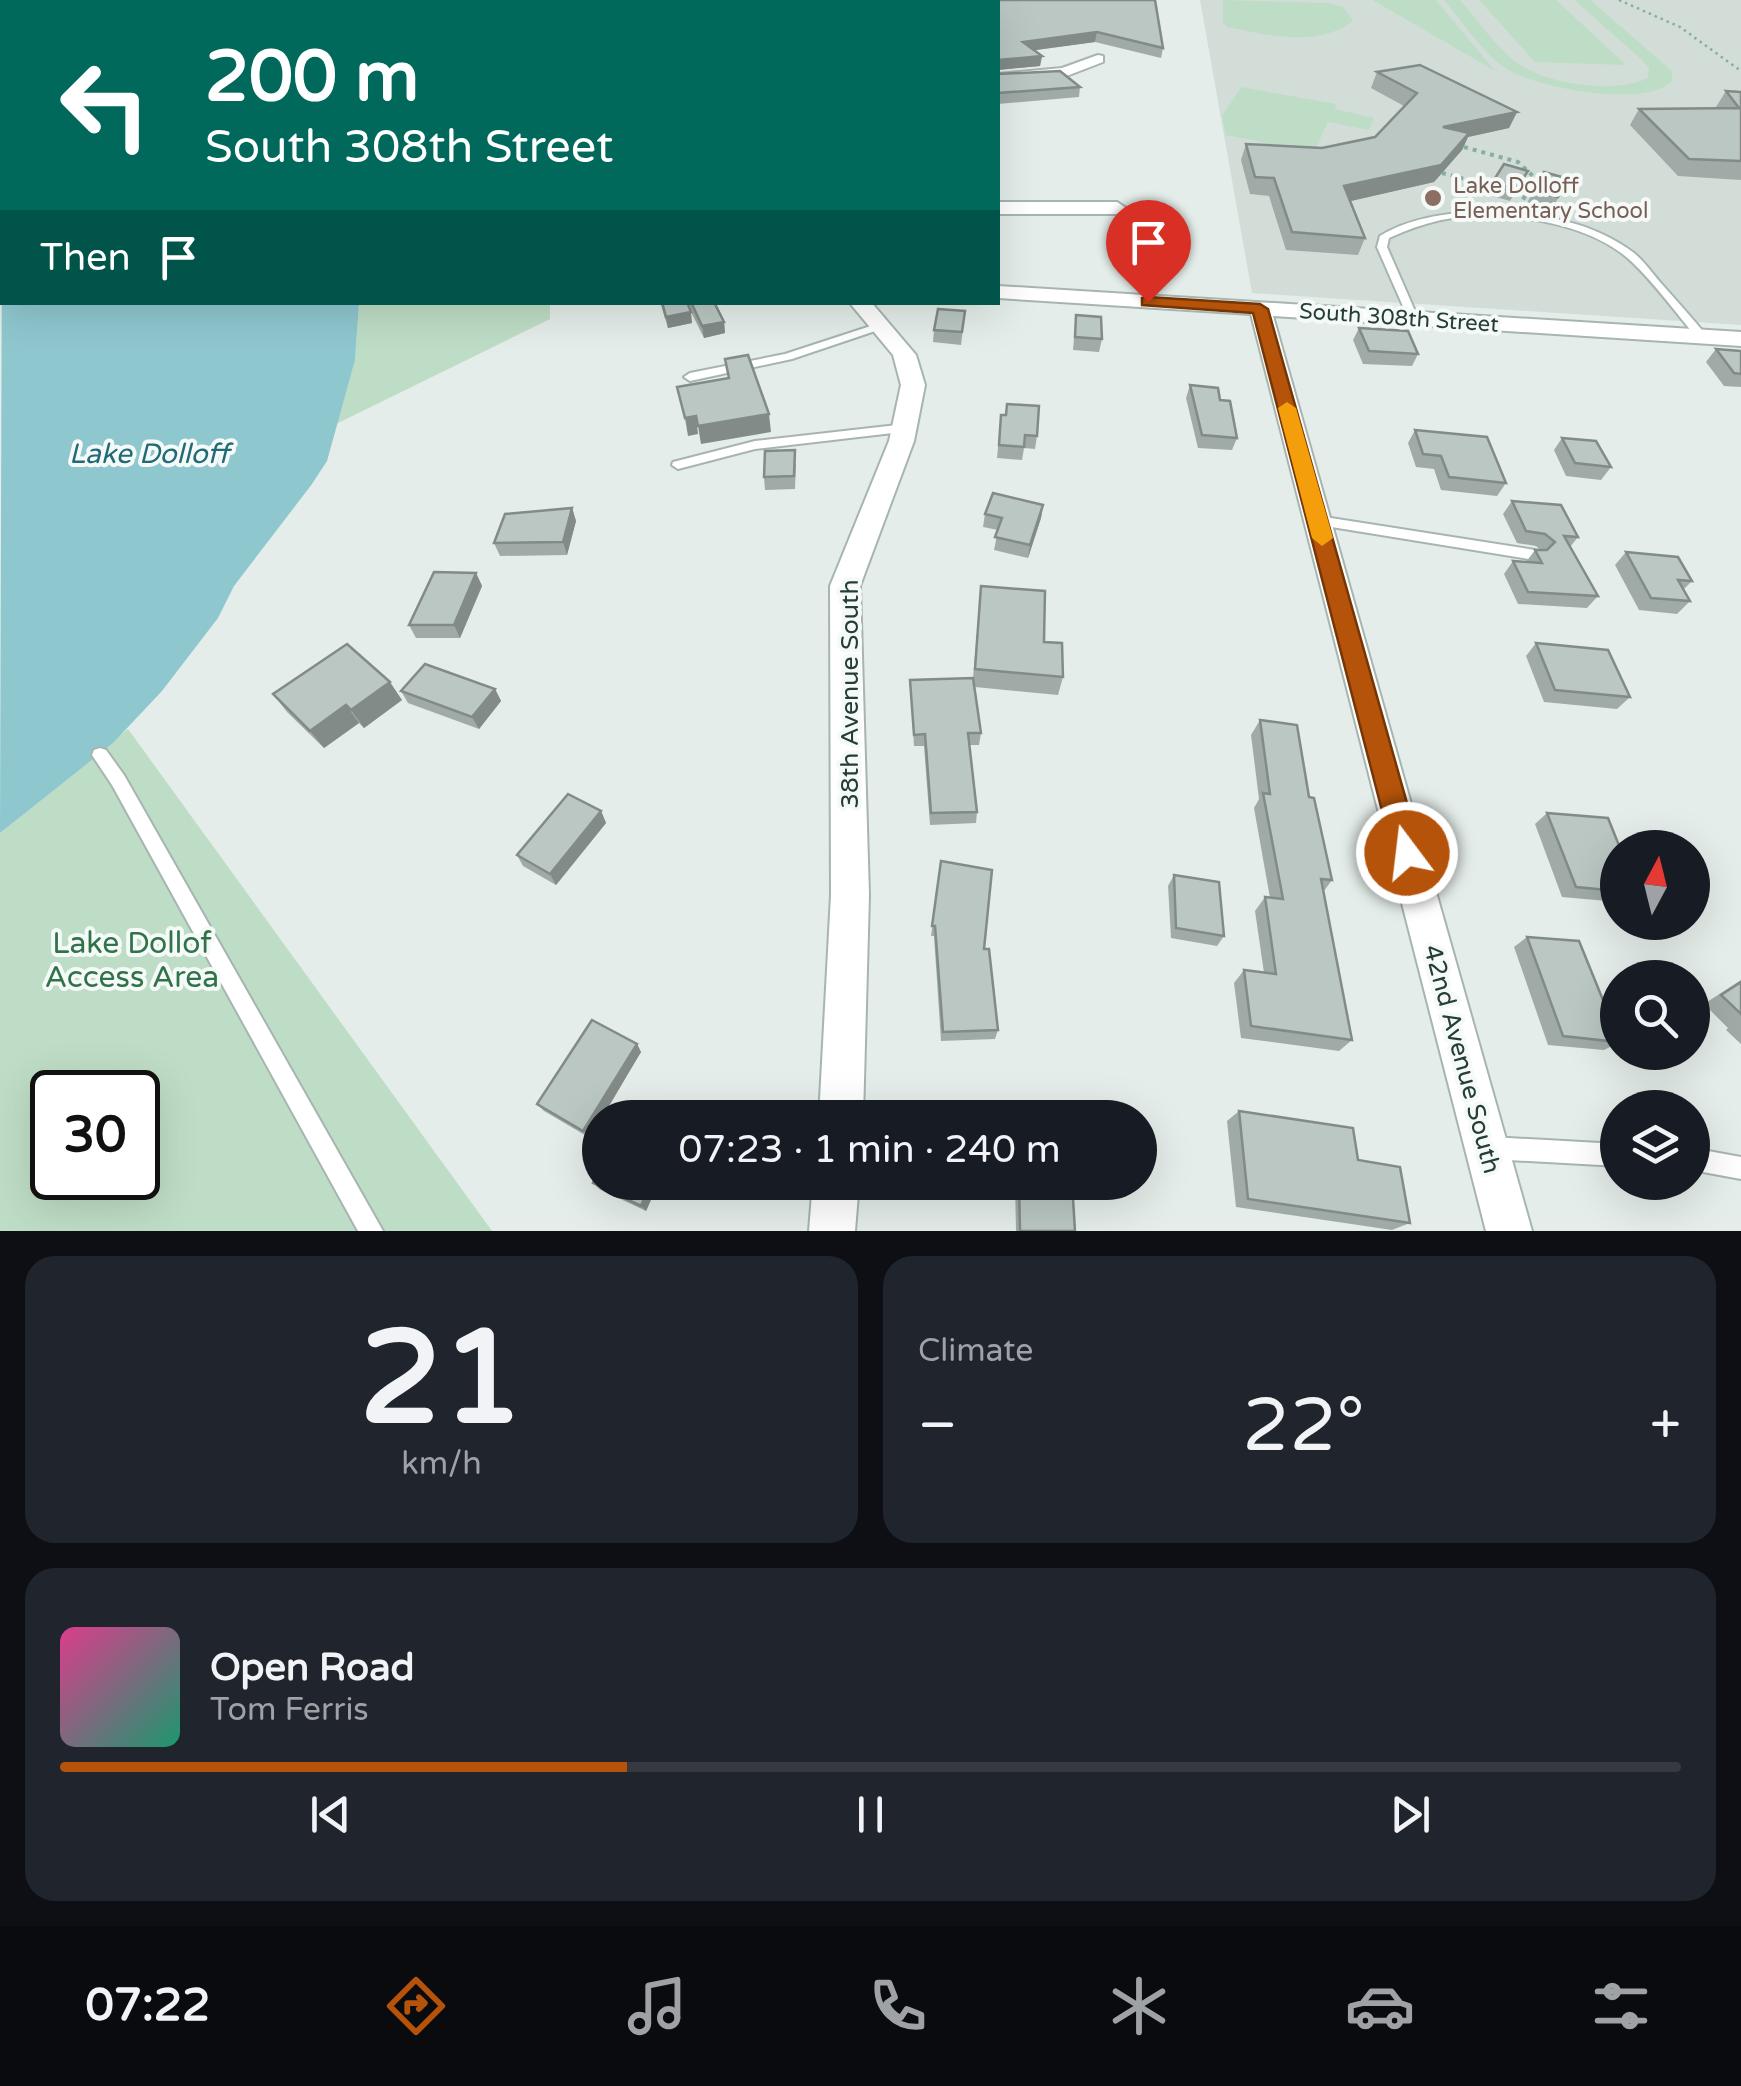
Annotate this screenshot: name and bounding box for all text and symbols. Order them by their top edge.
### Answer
text: 200 m [205,36,419,120]
icon: left [40,40,170,170]
text: South 308th Street [205,121,613,175]
place label: Lake Dolloff Elementary School [1453,173,1648,224]
marker: Lake Dolloff Elementary School [1422,187,1444,209]
pin [1106,200,1191,303]
icon: arrive [1121,215,1176,270]
icon: arrive [151,230,206,285]
text: Then [40,235,131,281]
street label: South 308th Street [1298,298,1499,338]
water label: Lake Dolloff [69,437,234,471]
street label: 38th Avenue South [835,579,865,809]
position arrow [1355,801,1459,905]
north arrow [1600,830,1710,940]
map controls [1600,830,1710,1200]
park label: Lake Dollof Access Area [45,925,219,996]
street label: 42nd Avenue South [1417,942,1507,1177]
button: search [1600,960,1710,1070]
speed limit sign: 30 [30,1070,160,1200]
button: layers [1600,1090,1710,1200]
text: 07:23 · 1 min · 240 m [678,1127,1061,1173]
text: 21 [360,1302,523,1458]
text: Climate [918,1332,1033,1370]
text: 22° [1242,1381,1365,1471]
text: − [918,1393,957,1459]
text: + [1650,1393,1681,1459]
text: km/h [401,1445,482,1483]
text: Open Road [210,1645,415,1691]
text: Tom Ferris [210,1691,369,1729]
icon: previous [303,1787,358,1842]
icon: pause [843,1787,898,1842]
icon: next [1383,1787,1438,1842]
icon: directions [381,1971,451,2041]
icon: music [622,1971,692,2041]
icon: phone [863,1971,933,2041]
icon: climate [1104,1971,1174,2041]
icon: car [1345,1971,1415,2041]
icon: filters [1586,1971,1656,2041]
text: 07:22 [85,1979,210,2033]

